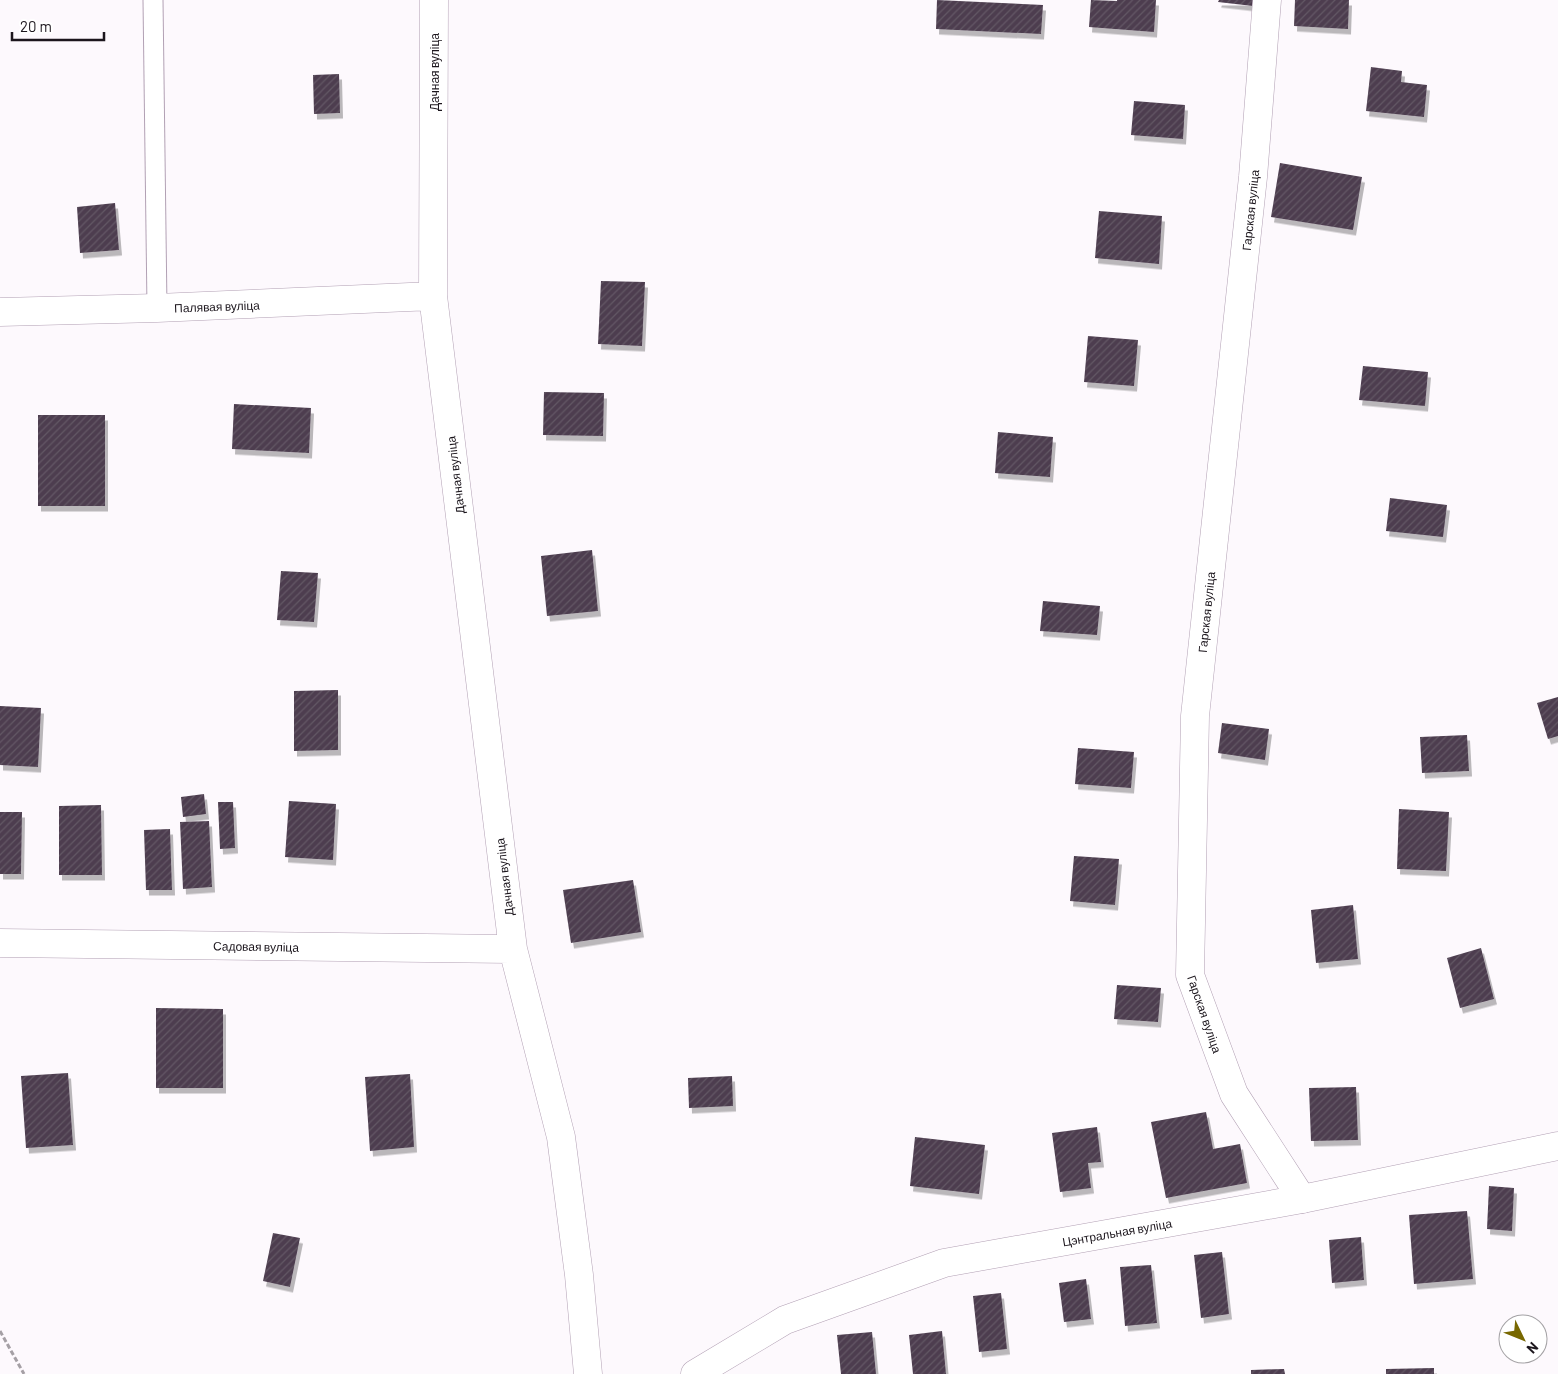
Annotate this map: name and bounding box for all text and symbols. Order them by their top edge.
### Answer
scale bar [12,10,105,42]
text: 20 m [20,17,52,35]
street label: Дачная вуліца [427,33,442,111]
street label: Гарская вуліца [1239,169,1262,251]
street label: Палявая вуліца [174,297,260,315]
street label: Дачная вуліца [443,435,468,515]
street label: Гарская вуліца [1195,571,1218,653]
street label: Дачная вуліца [492,837,517,917]
street label: Садовая вуліца [213,938,299,955]
street label: Гарская вуліца [1184,973,1225,1055]
street label: Цэнтральная вуліца [1061,1215,1173,1250]
north arrow [1498,1314,1548,1364]
text: N [1523,1339,1542,1357]

